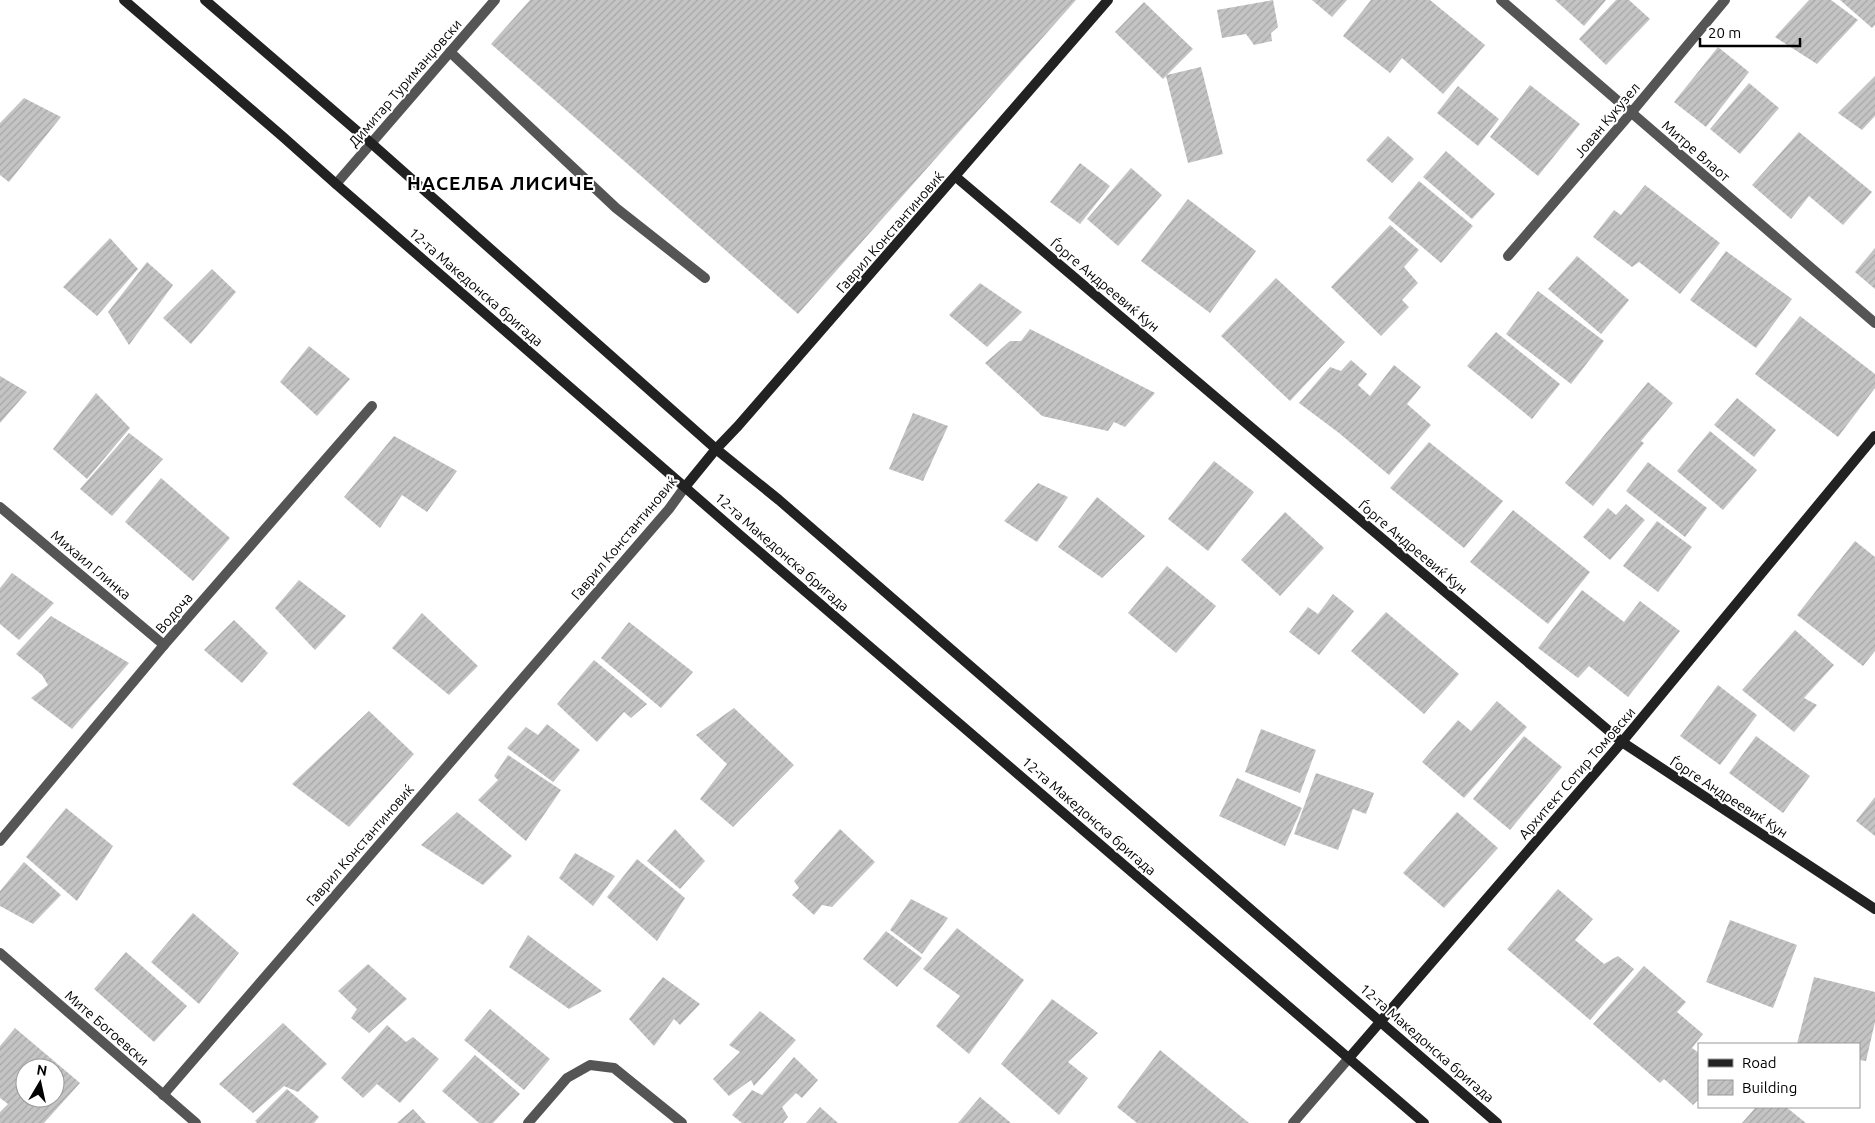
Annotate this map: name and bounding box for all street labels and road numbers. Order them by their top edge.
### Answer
street label: Димитар Туриманџовски [345,16,465,150]
street label: Јован Кукузел [1571,79,1643,161]
street label: Митре Влаот [1659,117,1733,185]
street label: Гаврил Константиновиќ [833,168,947,296]
street label: 12-та Македонска бригада [406,224,546,350]
street label: Ѓорге Андреевиќ Кун [1047,234,1163,335]
street label: Гаврил Константиновиќ [568,473,680,603]
street label: 12-та Македонска бригада [712,489,852,615]
street label: Ѓорге Андреевиќ Кун [1355,496,1471,597]
street label: Михаил Глинка [48,527,134,603]
street label: Водоча [152,590,196,636]
street label: Архитект Сотир Томовски [1515,704,1639,842]
street label: Ѓорге Андреевиќ Кун [1667,752,1791,841]
street label: 12-та Македонска бригада [1019,753,1159,879]
street label: Гаврил Константиновиќ [303,781,417,909]
street label: 12-та Македонска бригада [1357,980,1497,1106]
street label: Мите Богоевски [62,987,152,1069]

